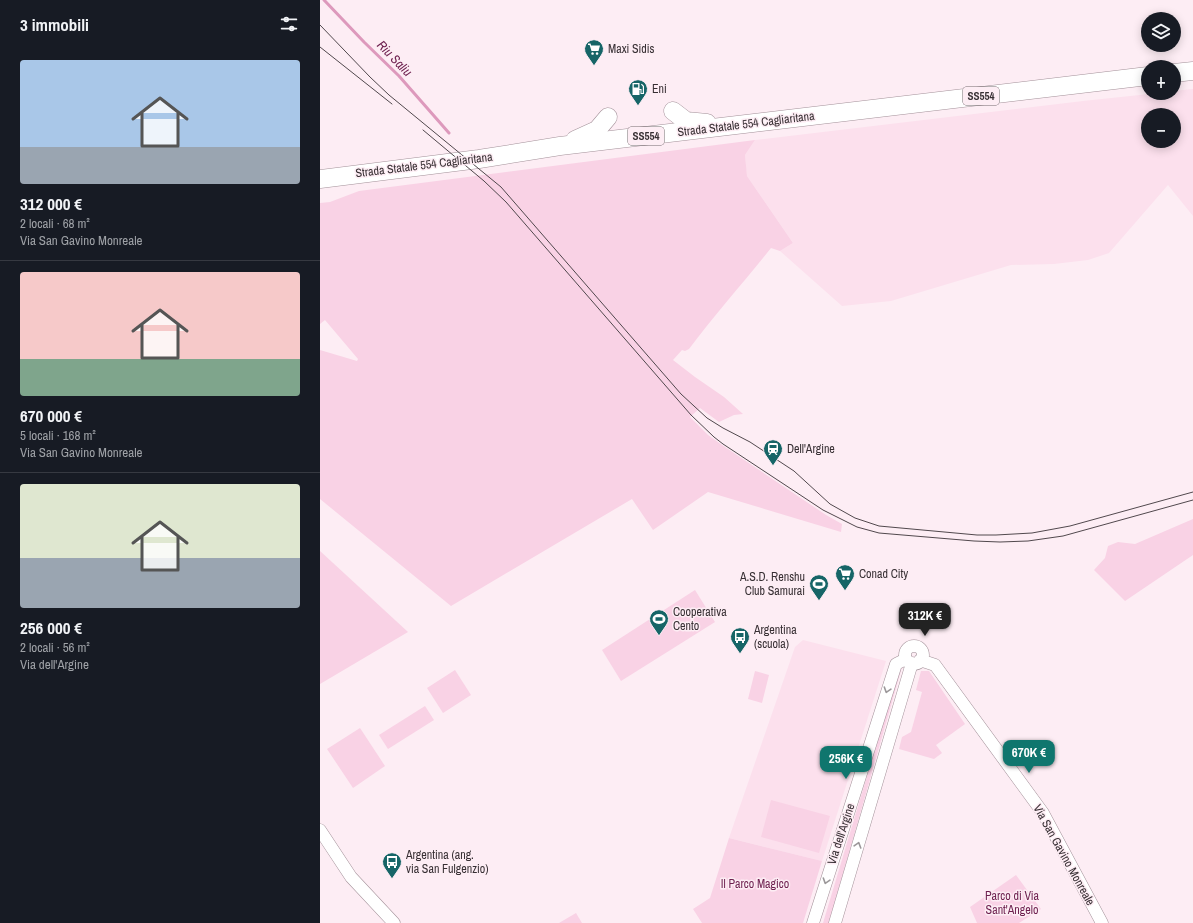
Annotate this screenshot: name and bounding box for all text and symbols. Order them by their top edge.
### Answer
map controls [1141,12,1181,148]
button: layers [1141,12,1181,52]
text: 3 immobili [20,13,89,36]
icon: filters [278,13,300,35]
water label: Riu Saliu [373,37,416,80]
supermarket icon: Maxi Sidis [583,38,605,66]
place label: Maxi Sidis [608,41,655,57]
button: + [1141,60,1181,100]
fuel station icon: Eni [627,78,649,106]
place label: Eni [652,81,667,97]
icon: home [124,86,196,158]
road number: SS554 [963,87,999,105]
street label: Strada Statale 554 Cagliaritana [677,108,816,140]
button: − [1141,108,1181,148]
road number: SS554 [628,127,664,145]
street label: Strada Statale 554 Cagliaritana [355,149,494,181]
text: 312 000 € [20,192,82,215]
text: 2 locali · 68 m² [20,215,90,232]
text: Via San Gavino Monreale [20,232,143,249]
icon: home [124,298,196,370]
text: 670 000 € [20,404,82,427]
text: 5 locali · 168 m² [20,427,96,444]
station icon: Dell'Argine [762,438,784,466]
place label: Dell'Argine [787,441,835,457]
text: Via San Gavino Monreale [20,444,143,461]
icon: home [124,510,196,582]
supermarket icon: Conad City [834,563,856,591]
place label: Conad City [859,566,908,582]
place label: A.S.D. Renshu Club Samurai [739,569,805,599]
sports icon: A.S.D. Renshu Club Samurai [808,573,830,601]
pin: 312K € [892,603,958,637]
place label: Cooperativa Cento [673,604,727,634]
text: 312K € [908,607,942,624]
sports icon: Cooperativa Cento [648,608,670,636]
text: 256 000 € [20,616,82,639]
place label: Argentina (scuola) [753,622,797,652]
bus stop icon: Argentina (scuola) [729,626,751,654]
text: 2 locali · 56 m² [20,639,90,656]
text: Via dell'Argine [20,656,89,673]
one-way arrow [884,687,892,694]
pin: 670K € [996,740,1062,774]
text: 670K € [1012,744,1046,761]
pin: 256K € [813,746,879,780]
text: 256K € [829,750,863,767]
street label: Via dell'Argine [824,801,858,867]
street label: Via San Gavino Monreale [1030,802,1098,908]
one-way arrow [853,842,862,849]
place label: Argentina (ang. via San Fulgenzio) [405,847,489,877]
bus stop icon: Argentina (ang. via San Fulgenzio) [381,851,403,879]
park label: Il Parco Magico [721,876,789,892]
one-way arrow [822,877,831,884]
park label: Parco di Via Sant'Angelo [985,888,1040,918]

